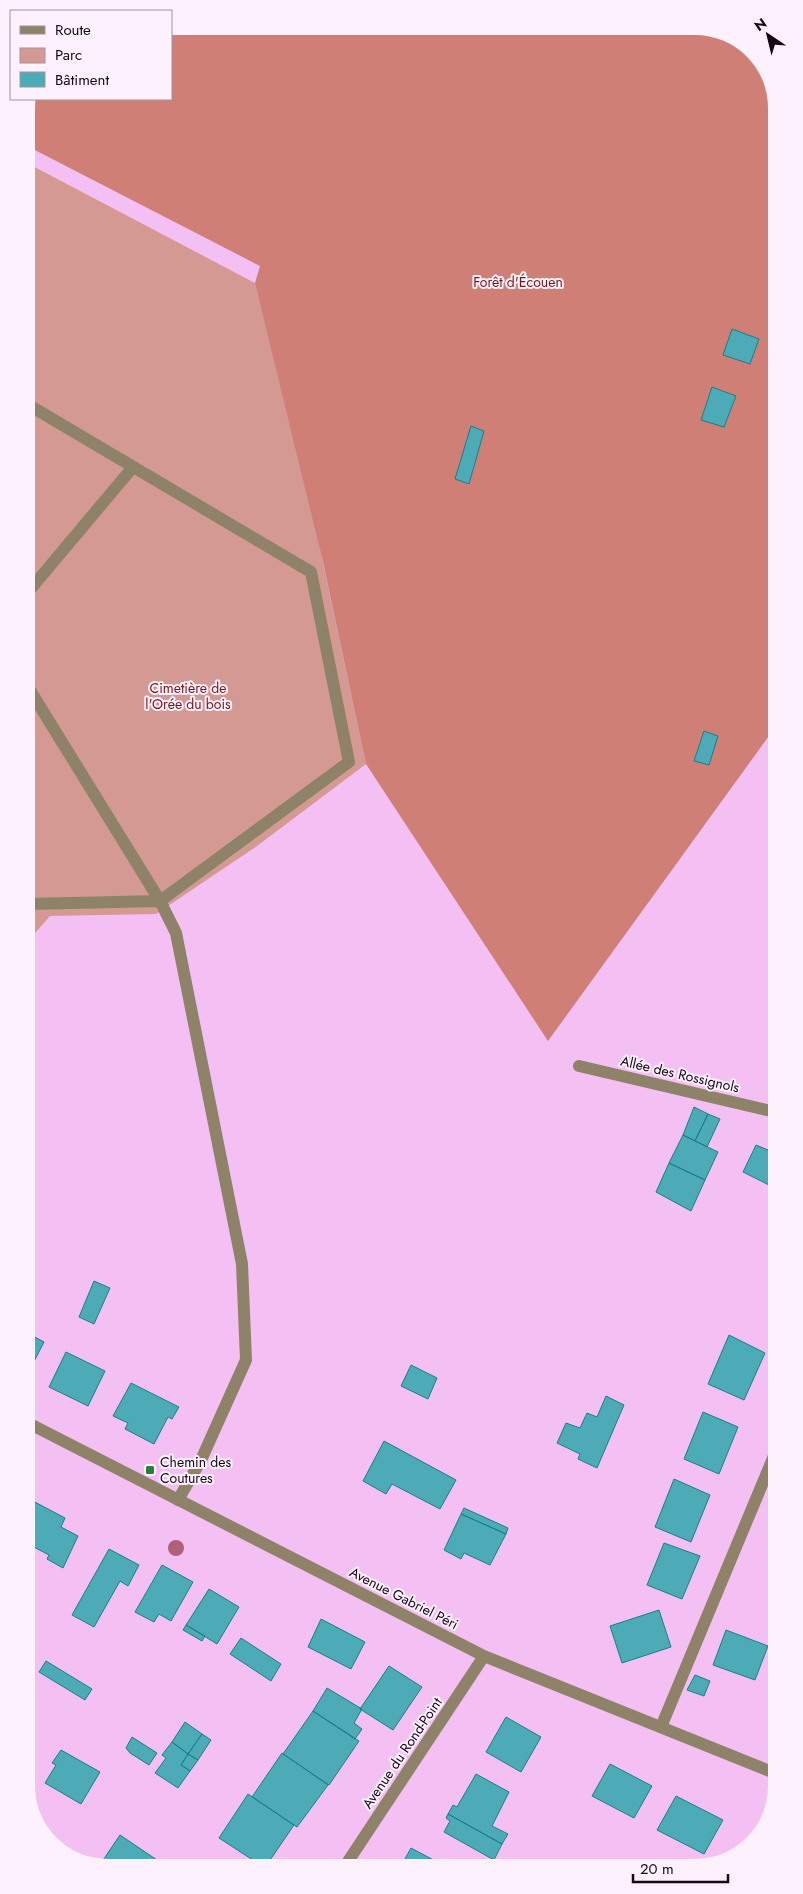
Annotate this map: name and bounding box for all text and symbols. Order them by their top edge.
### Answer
legend [10,10,172,100]
north arrow [743,10,793,60]
text: N [750,13,771,36]
text: Route [55,19,91,41]
text: Parc [55,44,82,66]
text: Bâtiment [55,69,109,91]
park label: Forêt d'Écouen [473,272,563,292]
park label: Cimetière de l'Orée du bois [145,678,231,714]
street label: Allée des Rossignols [619,1051,742,1097]
place label: Chemin des Coutures [160,1452,231,1488]
marker: Chemin des Coutures [144,1464,156,1476]
street label: Avenue Gabriel Péri [346,1562,462,1634]
street label: Avenue du Rond-Point [357,1693,447,1813]
scale bar [633,1852,728,1884]
text: 20 m [640,1858,674,1880]

